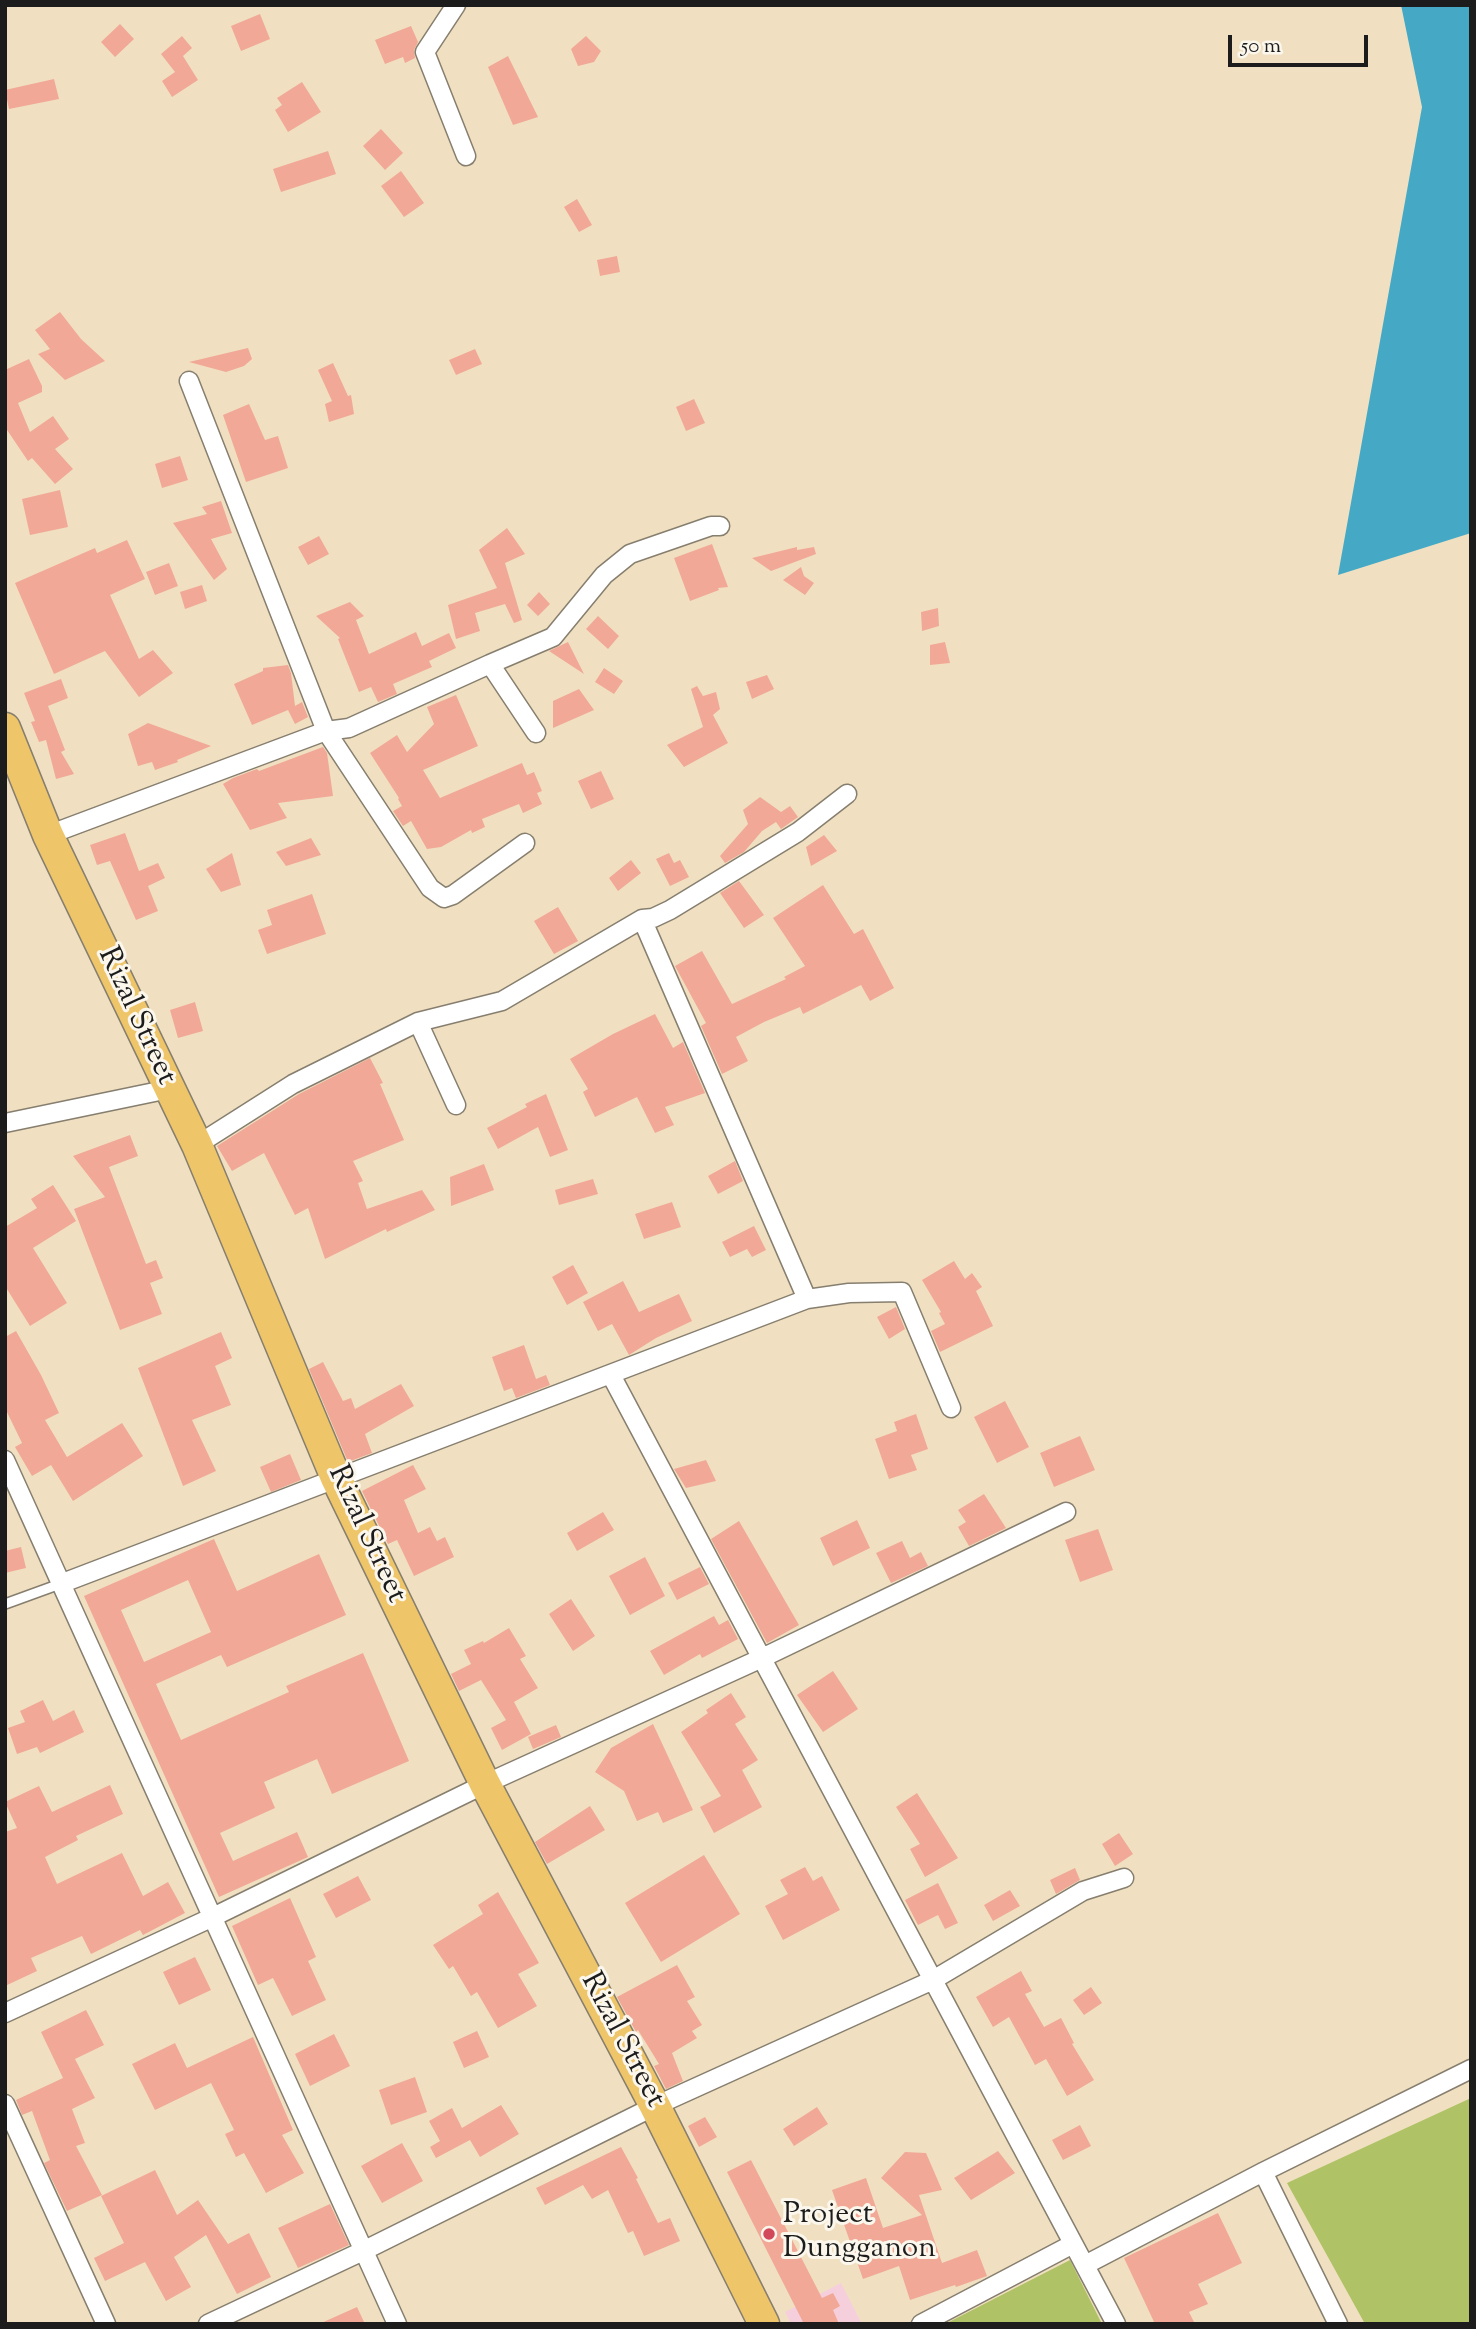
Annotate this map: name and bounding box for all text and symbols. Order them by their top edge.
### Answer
scale bar [1231,21,1371,65]
text: 50 m [1241,32,1281,62]
street label: Rizal Street [88,943,182,1091]
street label: Rizal Street [318,1461,412,1609]
street label: Rizal Street [570,1967,672,2115]
place label: Project Dungganon [783,2199,936,2270]
marker: Project Dungganon [761,2226,777,2242]

